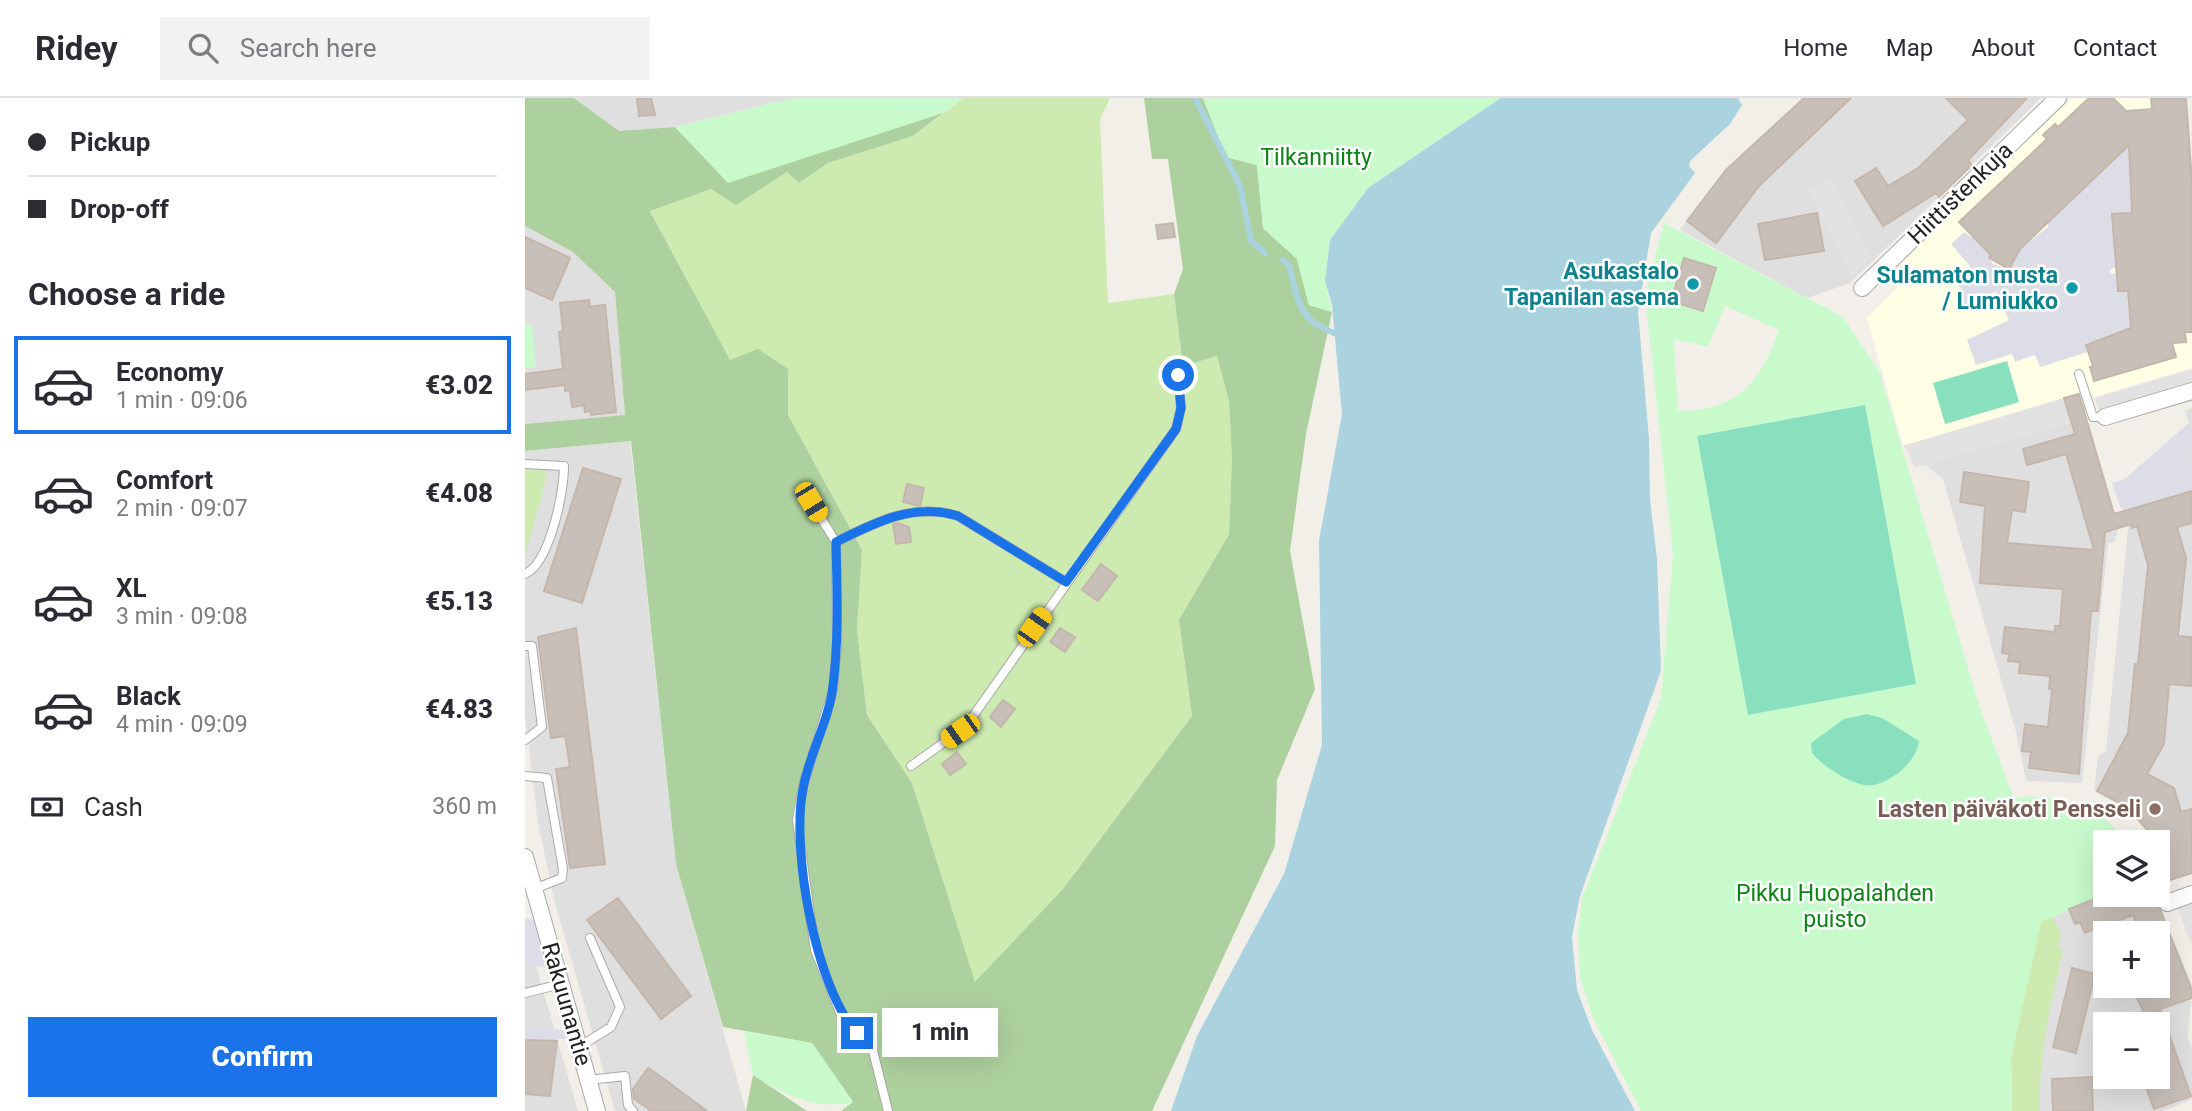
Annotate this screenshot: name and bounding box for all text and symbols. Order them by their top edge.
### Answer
search box [160,17,650,80]
text: Ridey [35,29,118,68]
icon: search [184,29,222,67]
text: Search here [240,33,376,63]
text: Home [1783,34,1848,62]
text: Map [1886,34,1933,62]
text: About [1971,34,2035,62]
text: Contact [2073,34,2157,62]
text: Pickup [70,127,150,157]
street label: Hiittistenkuja [1902,137,2018,250]
park label: Tilkanniitty [1260,144,1372,171]
text: Drop-off [70,194,169,224]
place label: Asukastalo Tapanilan asema [1504,258,1679,311]
place label: Sulamaton musta / Lumiukko [1877,262,2058,315]
text: Choose a ride [28,275,225,313]
marker: Asukastalo Tapanilan asema [1685,276,1701,292]
marker: Sulamaton musta / Lumiukko [2064,280,2080,296]
icon: car [32,354,95,417]
text: Economy [116,357,223,387]
route start [1162,359,1194,391]
text: €3.02 [425,370,493,400]
text: 1 min · 09:06 [116,387,248,414]
icon: car [32,462,95,525]
text: Comfort [116,465,213,495]
text: €4.08 [425,478,493,508]
car [792,479,831,525]
text: 2 min · 09:07 [116,495,248,522]
icon: car [32,570,95,633]
text: XL [116,573,147,603]
text: €5.13 [425,586,493,616]
text: 3 min · 09:08 [116,603,248,630]
car [1014,604,1055,650]
icon: car [32,678,95,741]
text: Black [116,681,181,711]
text: €4.83 [425,694,493,724]
car [937,710,984,752]
text: 4 min · 09:09 [116,711,248,738]
icon: cash [28,788,66,826]
text: Cash [84,792,143,822]
text: 360 m [432,793,497,820]
place label: Lasten päiväkoti Pensseli [1877,796,2141,823]
marker: Lasten päiväkoti Pensseli [2147,801,2163,817]
map controls [2093,830,2170,1089]
button: layers [2093,830,2170,907]
park label: Pikku Huopalahden puisto [1736,880,1934,933]
button: + [2093,921,2170,998]
street label: Rakuunantie [536,939,597,1069]
callout: 1 min [881,1009,997,1058]
button: − [2093,1012,2170,1089]
button: Confirm [28,1017,497,1097]
route end [841,1017,873,1049]
text: 1 min [911,1019,969,1046]

